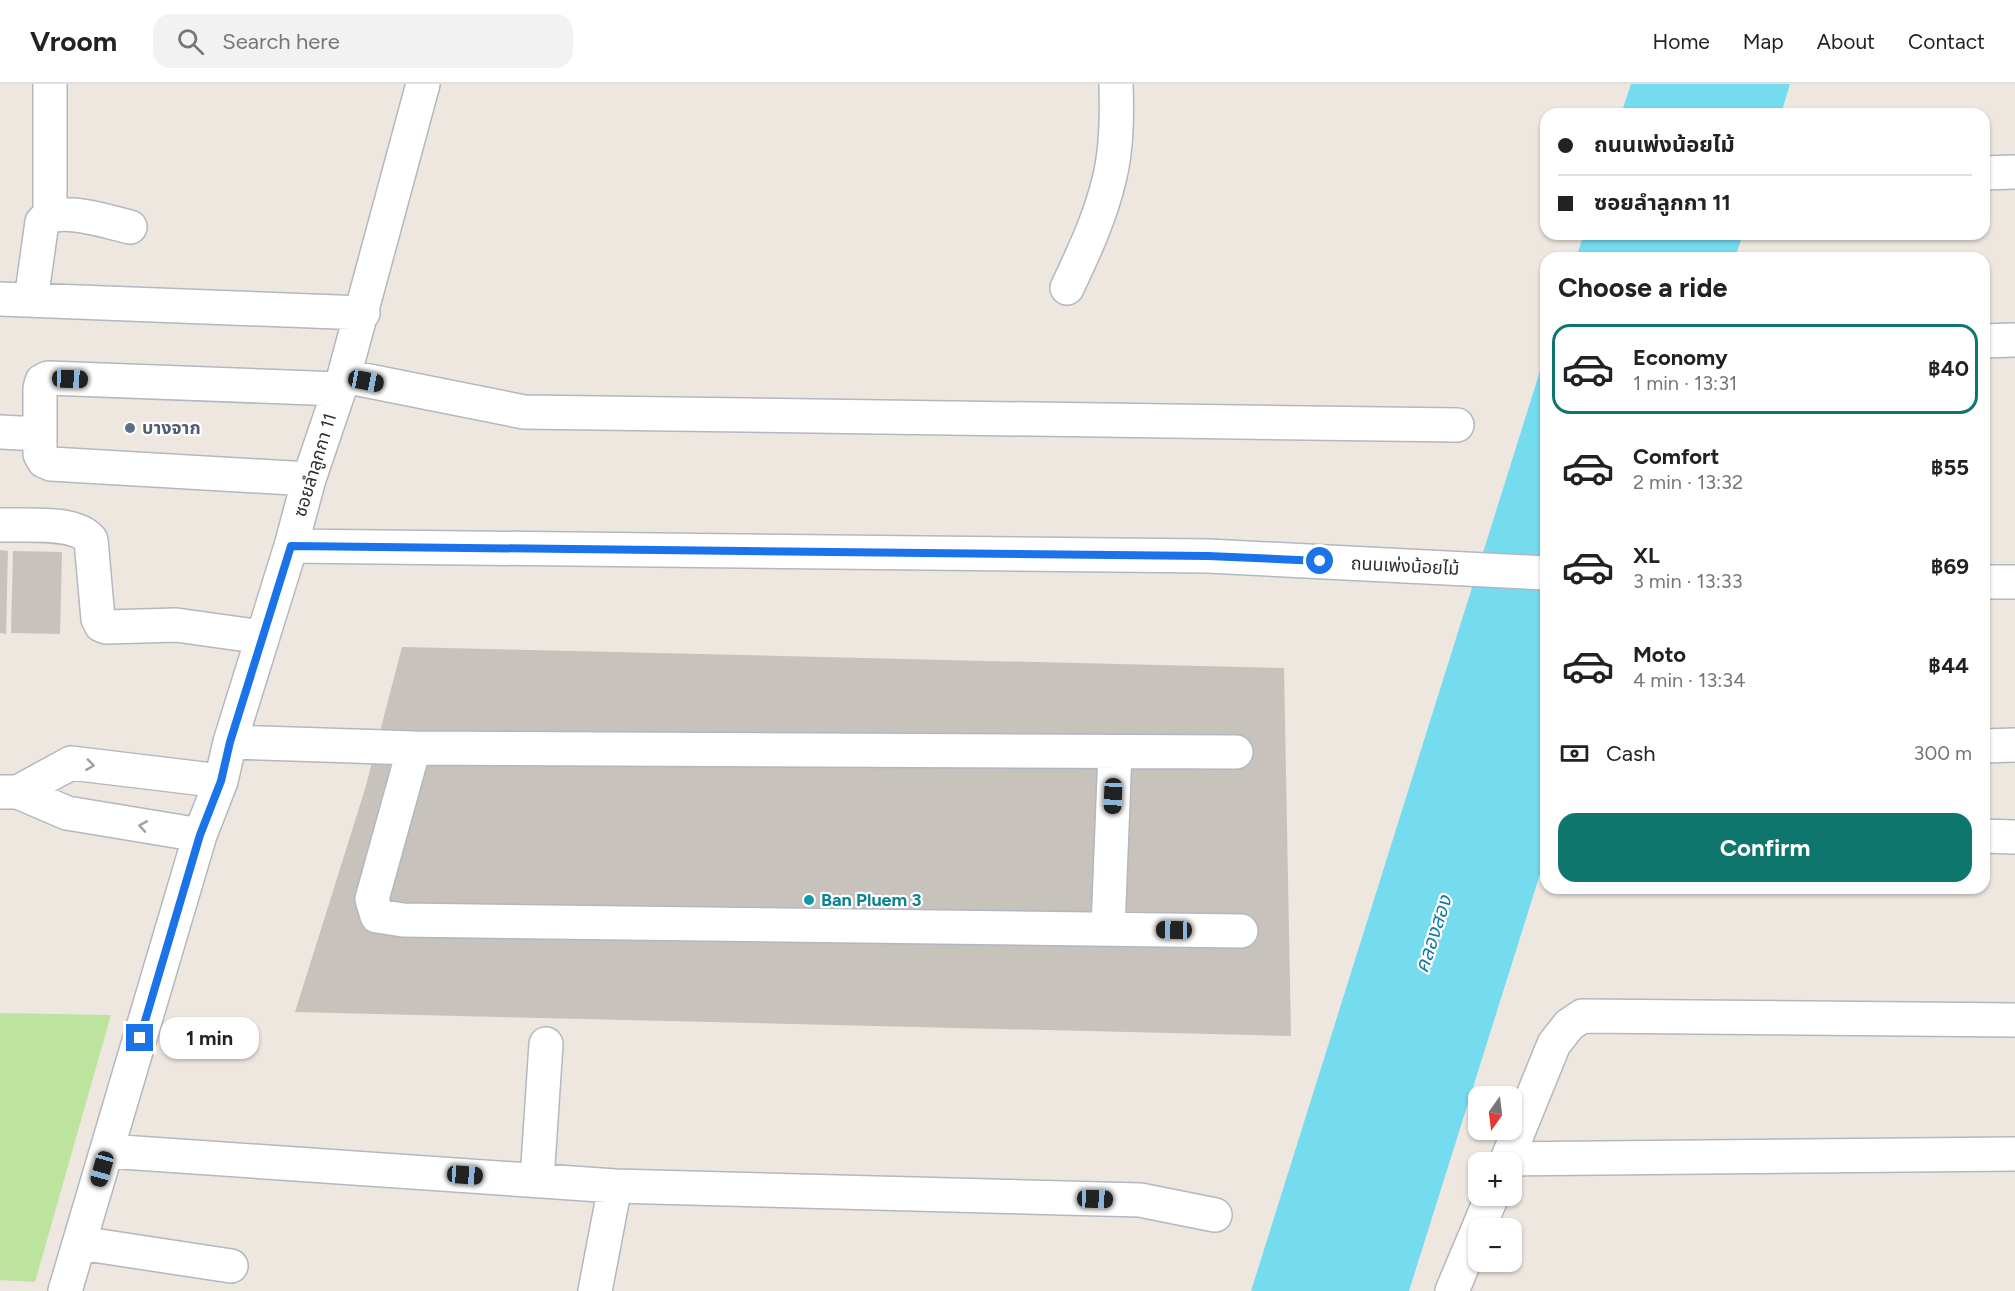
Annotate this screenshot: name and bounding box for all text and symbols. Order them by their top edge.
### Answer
search box [153,14,573,68]
text: Vroom [30,24,117,58]
icon: search [174,25,207,58]
text: Search here [222,28,340,55]
text: Home [1653,29,1710,54]
text: Map [1743,29,1784,54]
text: About [1817,29,1875,54]
text: Contact [1908,29,1985,54]
text: ถนนเพ่งน้อยไม้ [1594,131,1735,158]
text: ซอยลำลูกกา 11 [1594,189,1731,216]
text: Choose a ride [1558,271,1727,304]
icon: car [1561,342,1615,396]
text: Economy [1633,344,1728,371]
text: ฿40 [1928,355,1969,382]
car [52,369,88,389]
car [347,369,385,393]
text: 1 min · 13:31 [1633,371,1737,395]
street label: ซอยลำลูกกา 11 [289,411,342,520]
place label: บางจาก [142,417,201,439]
marker: บางจาก [123,421,137,435]
icon: car [1561,441,1615,495]
text: Comfort [1633,443,1719,470]
text: ฿55 [1931,454,1969,481]
text: 2 min · 13:32 [1633,470,1743,494]
icon: car [1561,540,1615,594]
text: XL [1633,542,1660,569]
route start [1306,547,1333,574]
street label: ถนนเพ่งน้อยไม้ [1350,552,1460,580]
text: ฿69 [1931,553,1969,580]
text: 3 min · 13:33 [1633,569,1743,593]
icon: car [1561,639,1615,693]
text: Moto [1633,641,1686,668]
text: ฿44 [1928,652,1969,679]
text: 4 min · 13:34 [1633,668,1746,692]
icon: cash [1558,737,1591,770]
text: Cash [1606,740,1656,767]
text: 300 m [1914,741,1972,765]
one-way arrow [85,759,94,771]
car [1103,778,1123,814]
button: Confirm [1558,813,1972,882]
one-way arrow [138,820,147,832]
place label: Ban Pluem 3 [821,889,922,911]
water label: คลองสอง [1409,891,1457,976]
marker: Ban Pluem 3 [802,893,816,907]
car [1156,921,1192,939]
callout: 1 min [161,1017,260,1059]
route end [126,1024,153,1051]
text: 1 min [186,1026,233,1050]
north arrow [1468,1086,1522,1140]
map controls [1468,1086,1522,1272]
car [88,1149,116,1189]
button: + [1468,1152,1522,1206]
car [446,1165,484,1185]
car [1077,1189,1113,1209]
button: − [1468,1218,1522,1272]

